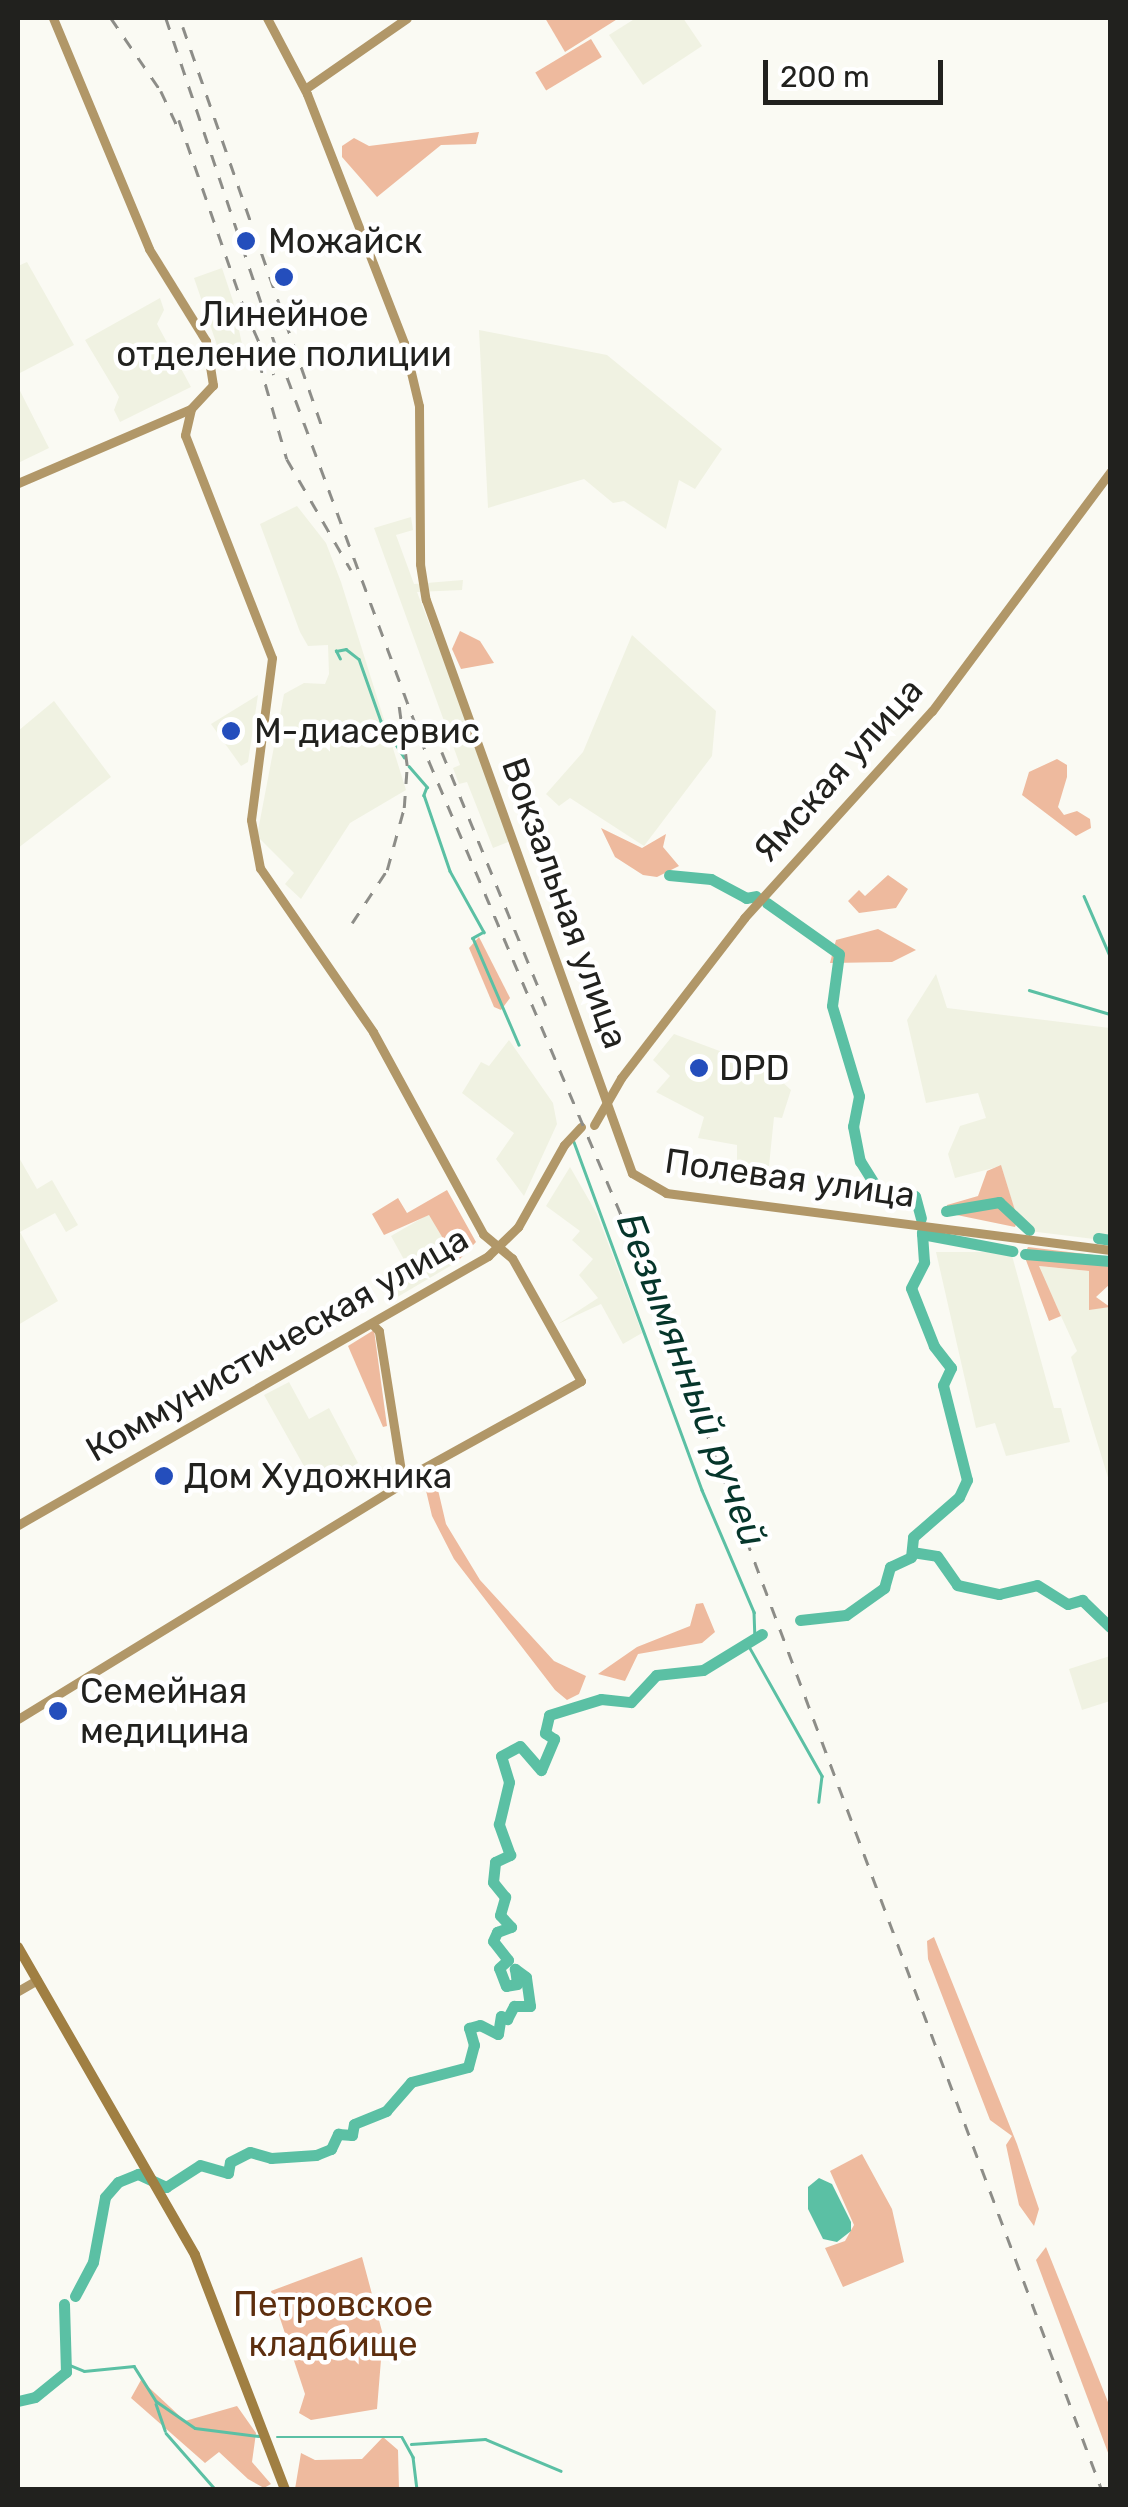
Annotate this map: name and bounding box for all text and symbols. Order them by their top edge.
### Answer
scale bar [768,40,948,102]
text: 200 m [780,59,870,95]
place label: Можайск [268,220,423,262]
marker: Можайск [233,228,259,254]
marker: Линейное отделение полиции [273,266,295,288]
place label: Линейное отделение полиции [116,293,452,375]
street label: Ямская улица [745,669,931,871]
place label: М-диасервис [254,710,480,752]
marker: М-диасервис [218,718,244,744]
street label: Вокзальная улица [493,752,637,1054]
place label: DPD [719,1047,790,1089]
marker: DPD [688,1057,710,1079]
street label: Полевая улица [662,1140,918,1216]
water label: Безымянный ручей [607,1207,775,1553]
street label: Коммунистическая улица [79,1217,475,1471]
place label: Дом Художника [184,1455,452,1497]
marker: Дом Художника [153,1465,175,1487]
place label: Семейная медицина [80,1670,249,1752]
marker: Семейная медицина [45,1698,71,1724]
park label: Петровское кладбище [233,2283,433,2365]

